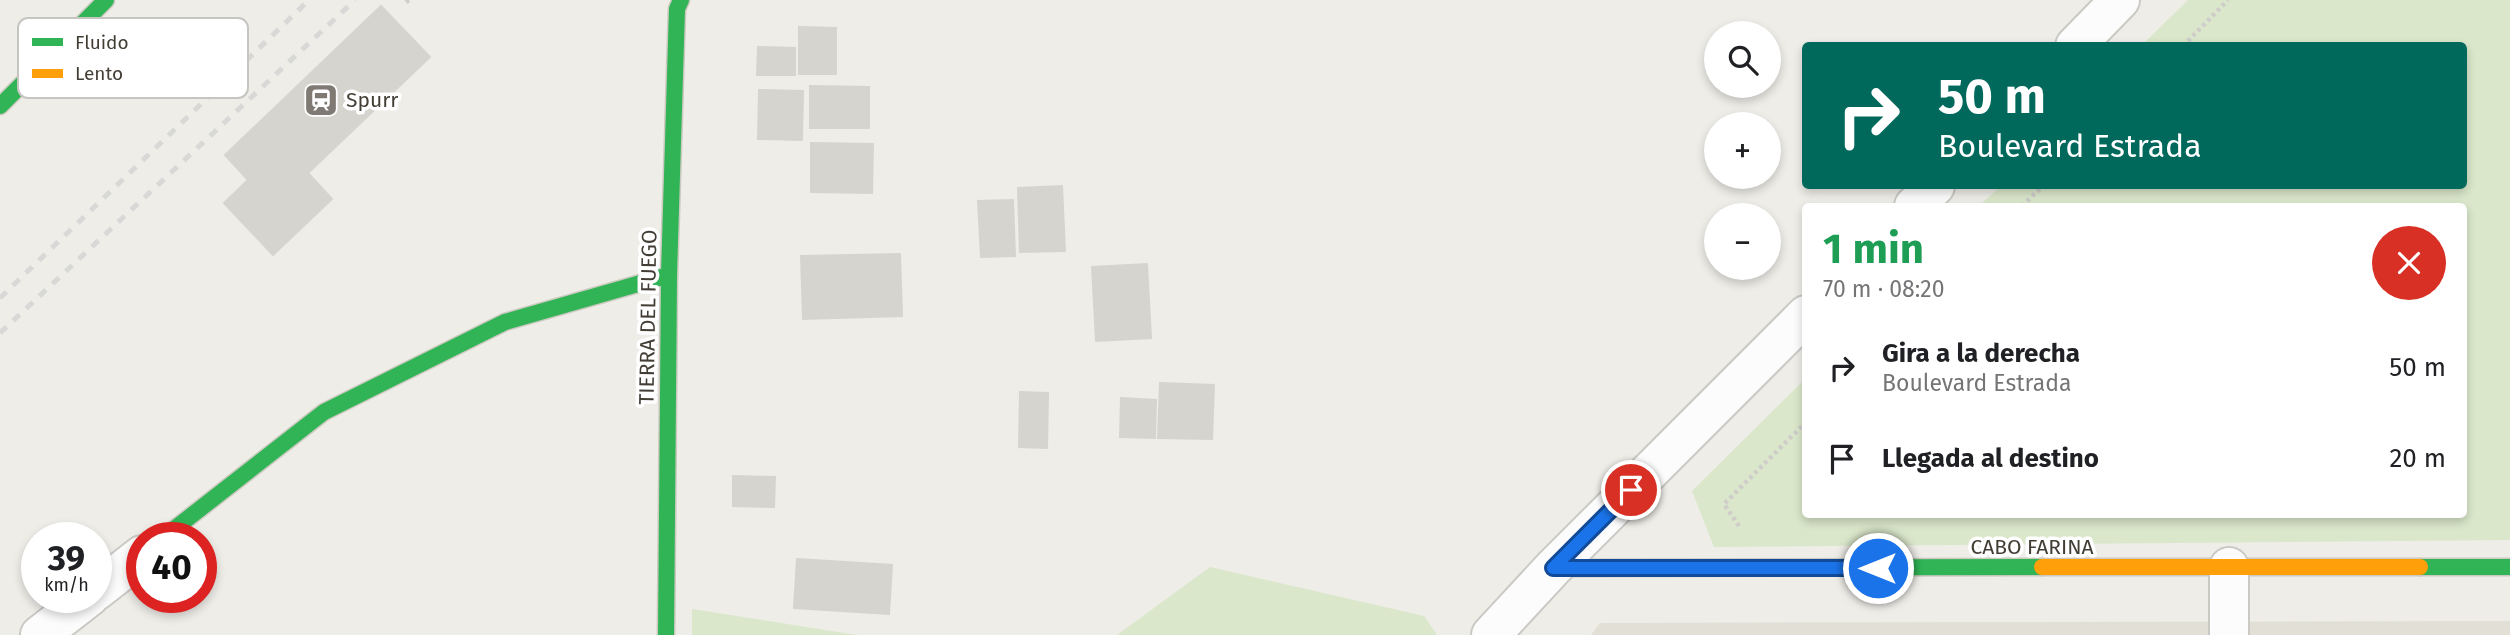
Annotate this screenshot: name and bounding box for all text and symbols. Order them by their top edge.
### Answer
legend [18,18,248,98]
map controls [1704,21,1781,280]
button: search [1704,21,1781,98]
text: Fluido [75,31,129,54]
text: Lento [75,62,123,85]
text: 50 m [1938,67,2046,126]
icon: right [1823,70,1914,161]
station icon: Spurr [302,81,340,119]
place label: Spurr [346,87,398,113]
button: + [1704,112,1781,189]
text: Boulevard Estrada [1938,127,2202,165]
button: − [1704,203,1781,280]
text: 1 min [1823,224,1924,274]
button: close [2372,226,2446,300]
street label: TIERRA DEL FUEGO [633,229,663,405]
text: 70 m · 08:20 [1823,275,1945,303]
text: Gira a la derecha [1882,338,2080,369]
icon: right [1823,349,1861,387]
text: 50 m [2389,352,2446,383]
text: Boulevard Estrada [1882,369,2071,397]
icon: arrive [1823,440,1861,478]
text: Llegada al destino [1882,443,2099,474]
text: 20 m [2389,443,2446,474]
pin [1601,460,1661,520]
icon: arrive [1612,471,1650,509]
speed limit sign: 40 [126,522,217,613]
position arrow [1841,531,1915,605]
street label: CABO FARINA [1970,534,2094,560]
text: 39 [48,537,85,579]
text: km/h [44,574,89,596]

